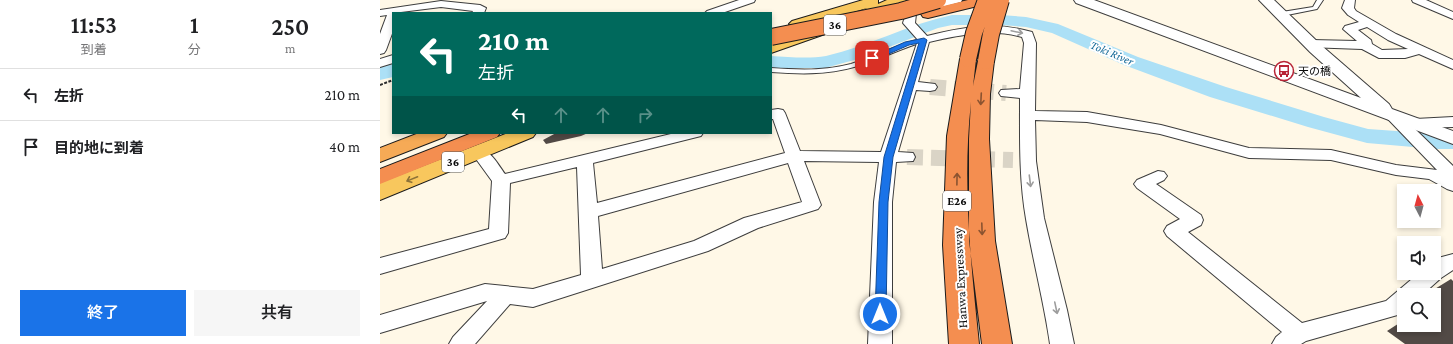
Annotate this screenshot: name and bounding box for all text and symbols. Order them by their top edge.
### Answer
text: 11:53 [71,11,117,38]
text: 1 [190,11,198,38]
text: 250 [272,13,309,40]
road number: 36 [824,15,846,35]
text: 210 m [478,25,549,56]
icon: left [412,28,464,80]
one-way arrow [1010,28,1023,36]
water label: Toki River [1088,38,1136,69]
text: m [285,41,296,56]
pin [855,41,889,75]
text: 到着 [81,42,107,57]
text: 分 [188,42,201,57]
icon: arrive [861,47,883,69]
bus stop icon: 天の橋 [1273,60,1295,82]
text: 左折 [478,63,514,83]
place label: 天の橋 [1298,65,1331,77]
icon: left [20,84,42,106]
text: 210 m [325,87,360,103]
text: 左折 [54,88,84,104]
one-way arrow [977,92,985,105]
icon: left [508,104,530,126]
icon: ahead [550,104,572,126]
icon: ahead [592,104,614,126]
icon: right [634,104,656,126]
icon: arrive [20,136,42,158]
text: 40 m [329,139,360,155]
text: 目的地に到着 [54,140,144,156]
road number: 36 [442,152,464,172]
one-way arrow [953,173,961,186]
one-way arrow [1026,174,1034,187]
one-way arrow [406,176,418,184]
north arrow [1397,184,1441,228]
map controls [1397,184,1441,332]
road number: E26 [943,191,971,211]
one-way arrow [978,222,986,235]
street label: Hanwa Expressway [950,226,970,329]
button: sound [1397,236,1441,280]
button: search [1397,288,1441,332]
button: 終了 [20,290,186,336]
button: 共有 [194,290,360,336]
position arrow [859,293,901,335]
one-way arrow [1052,301,1060,314]

